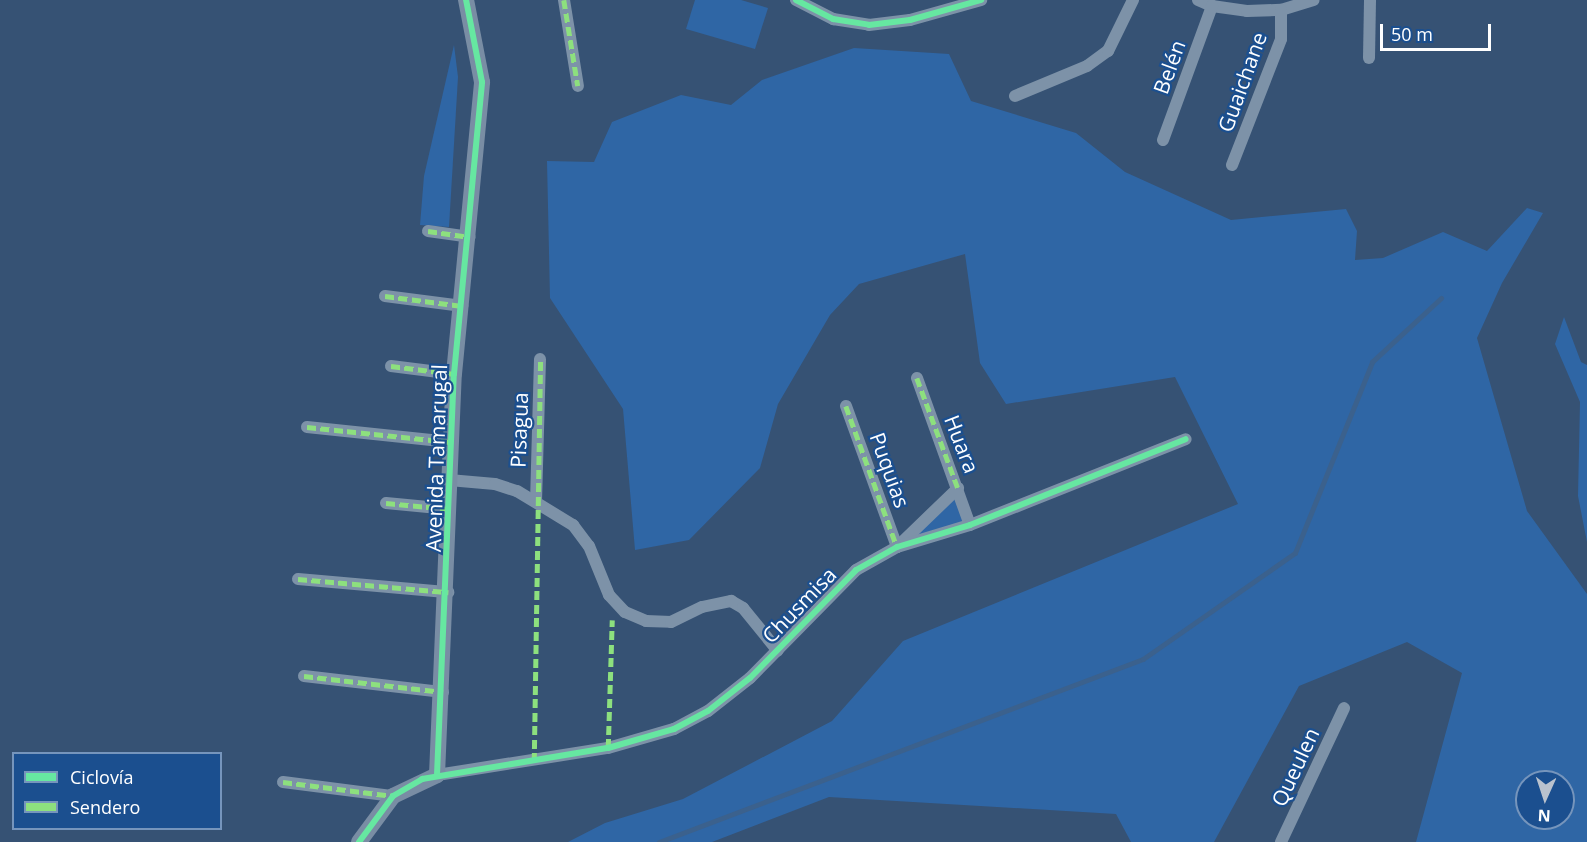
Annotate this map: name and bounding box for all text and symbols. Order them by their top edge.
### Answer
scale bar [1383,12,1494,50]
text: 50 m [1391,22,1433,46]
street label: Guaichane [1212,29,1272,135]
street label: Belén [1148,37,1190,97]
street label: Avenida Tamarugal [420,364,452,552]
street label: Pisagua [505,392,533,468]
street label: Huara [939,411,985,477]
street label: Puquias [865,429,915,511]
street label: Chusmisa [757,562,841,648]
street label: Queulen [1266,724,1324,810]
legend [12,752,222,830]
text: Ciclovía [70,765,133,789]
north arrow [1515,770,1575,830]
text: Sendero [70,795,140,819]
text: N [1537,805,1551,827]

